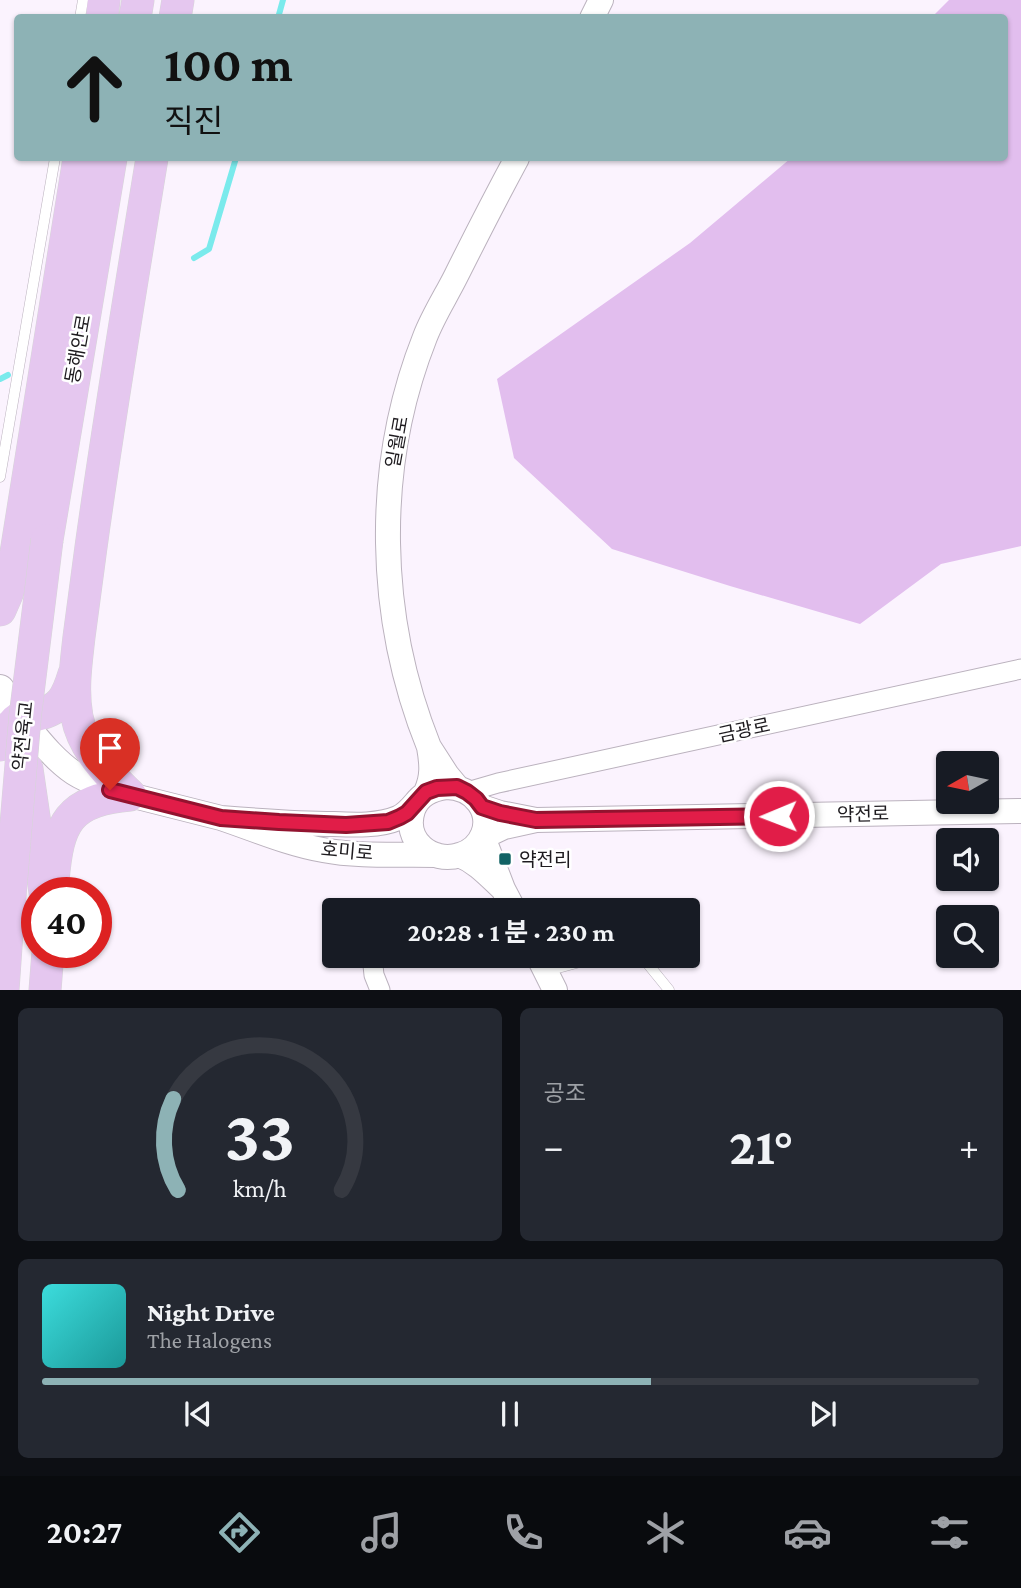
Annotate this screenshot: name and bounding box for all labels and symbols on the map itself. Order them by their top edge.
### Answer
street label: 동해안로 [62,313,94,385]
street label: 일월로 [382,414,412,470]
street label: 약전육교 [9,700,37,772]
street label: 금광로 [716,714,772,746]
pin [80,718,140,790]
north arrow [936,751,999,814]
position arrow [742,779,816,853]
street label: 약전로 [837,803,889,825]
street label: 호미로 [320,838,374,864]
place label: 약전리 [519,849,571,870]
marker: 약전리 [497,851,513,867]
speed limit sign: 40 [21,877,112,968]

